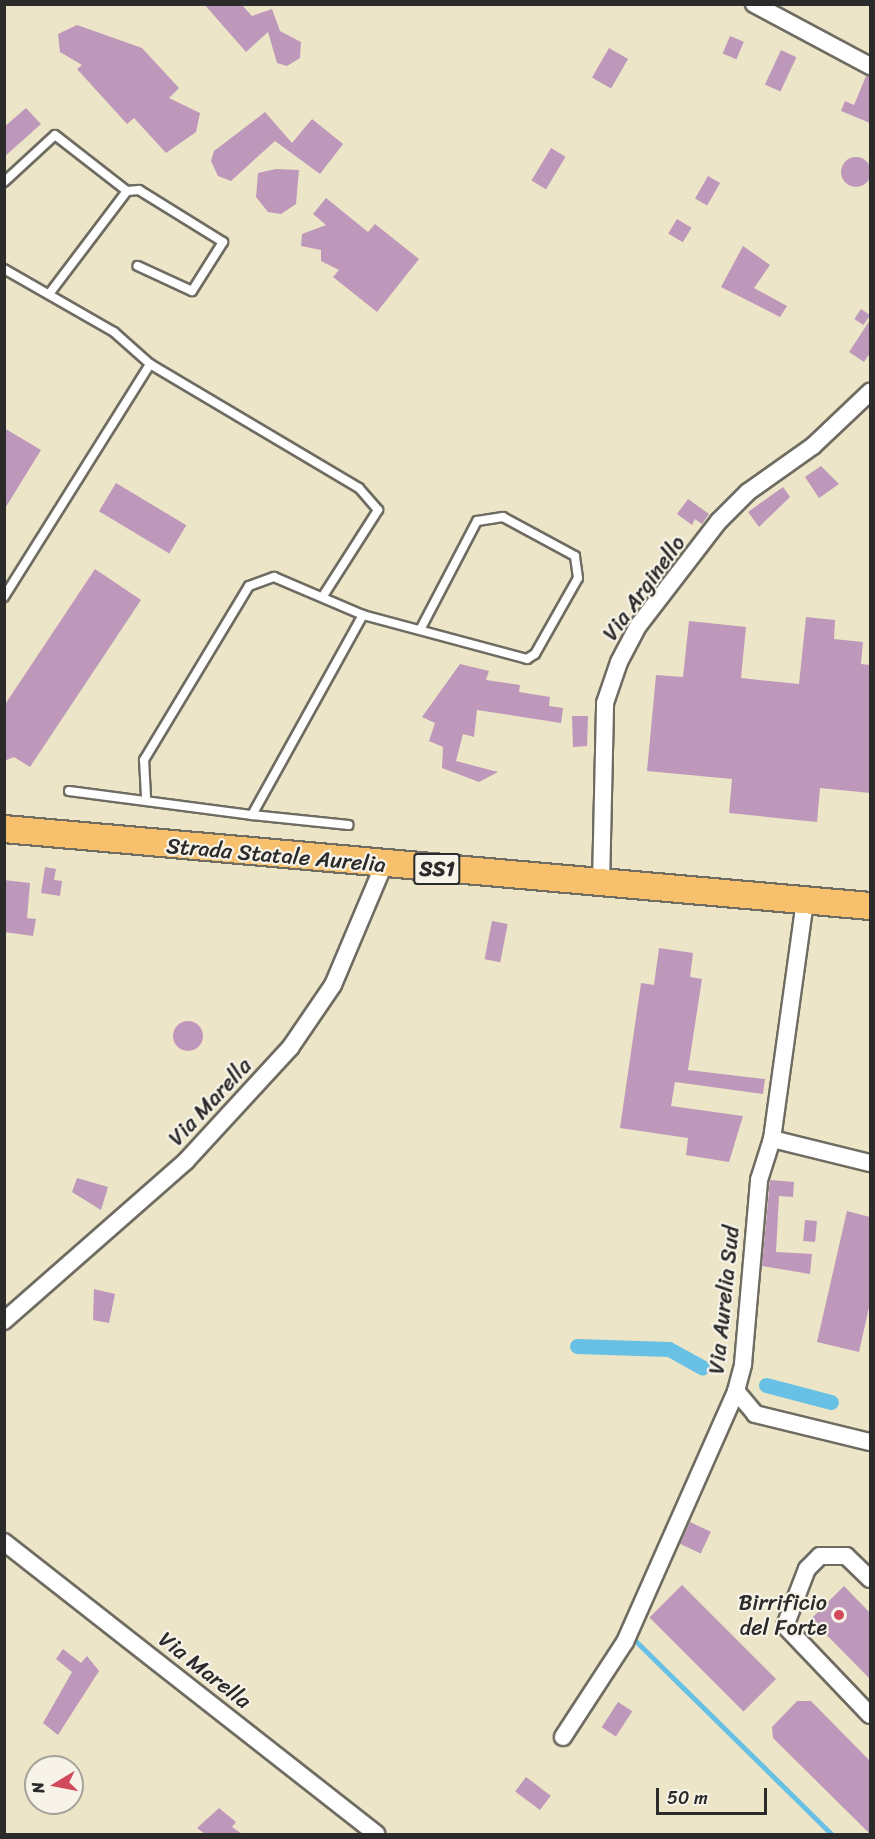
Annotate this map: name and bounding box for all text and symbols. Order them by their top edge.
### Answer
street label: Via Arginello [597,530,691,646]
street label: Strada Statale Aurelia [166,832,386,878]
road number: SS1 [413,851,461,887]
street label: Via Marella [163,1053,257,1151]
street label: Via Aurelia Sud [703,1225,745,1375]
place label: Birrificio del Forte [738,1589,827,1640]
marker: Birrificio del Forte [832,1608,846,1622]
street label: Via Marella [154,1626,256,1714]
north arrow [24,1755,84,1815]
scale bar [659,1776,770,1814]
text: N [23,1780,53,1796]
text: 50 m [667,1782,708,1814]

